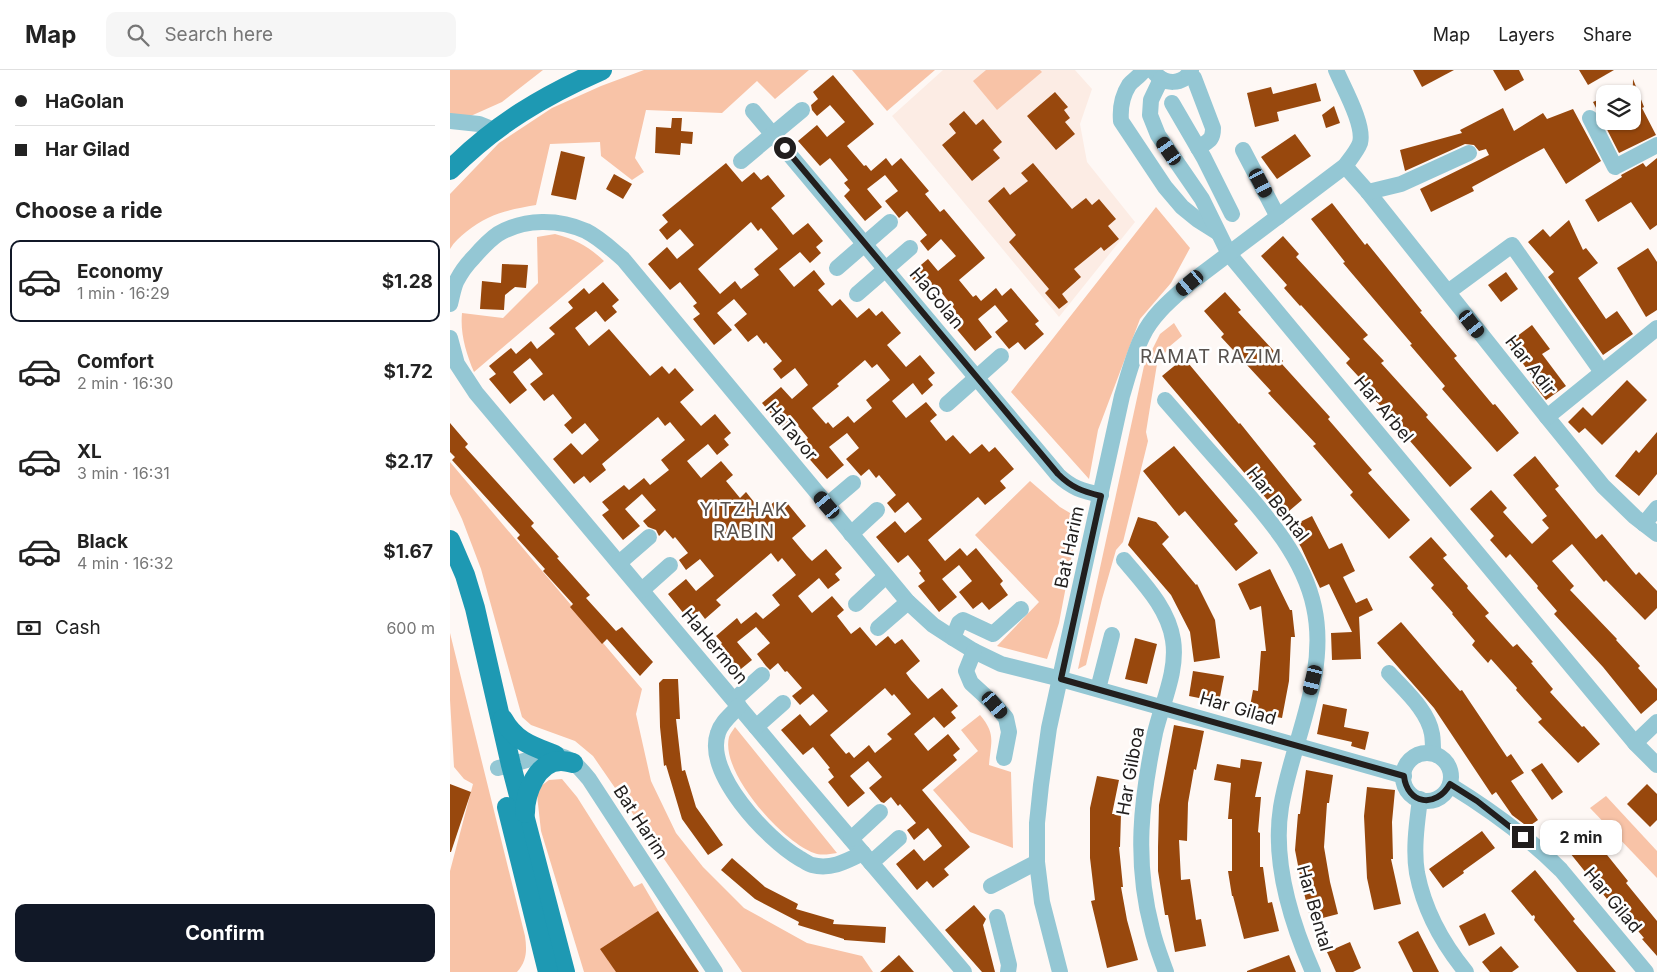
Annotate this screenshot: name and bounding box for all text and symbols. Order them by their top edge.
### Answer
search box [106,12,456,57]
text: Map [25,20,76,49]
icon: search [124,21,152,49]
text: Search here [164,23,273,46]
text: Map [1433,24,1470,45]
text: Layers [1498,24,1555,45]
text: Share [1583,24,1632,45]
map controls [1596,85,1641,130]
button: layers [1596,85,1641,130]
text: HaGolan [45,90,124,113]
car [1154,134,1183,168]
route start [774,137,796,159]
text: Har Gilad [45,138,130,161]
car [1247,166,1274,200]
text: Choose a ride [15,197,163,223]
icon: car [17,259,62,304]
text: Economy [77,260,163,283]
street label: HaGolan [906,263,968,333]
car [1173,268,1206,298]
text: $1.28 [382,270,433,293]
text: 1 min · 16:29 [77,283,170,303]
car [1456,308,1487,340]
street label: Har Adir [1501,331,1561,399]
district label: RAMAT RAZIM [1140,345,1282,368]
icon: car [17,349,62,394]
text: Comfort [77,350,154,373]
text: $1.72 [383,360,433,383]
street label: Har Arbel [1350,371,1418,447]
text: 2 min · 16:30 [77,373,173,393]
street label: HaTavor [762,398,823,465]
icon: car [17,439,62,484]
text: XL [77,440,102,463]
text: $2.17 [385,450,433,473]
text: 3 min · 16:31 [77,463,170,483]
street label: Har Bental [1242,463,1314,545]
car [811,489,842,521]
district label: YITZHAK RABIN [699,498,789,543]
street label: Bat Harim [1050,504,1088,590]
icon: car [17,529,62,574]
text: Black [77,530,128,553]
text: $1.67 [383,540,433,563]
text: 4 min · 16:32 [77,553,173,573]
street label: HaHermon [678,604,752,688]
icon: cash [15,614,43,642]
text: Cash [55,616,101,639]
text: 600 m [386,618,435,638]
car [1302,664,1323,696]
street label: Har Gilad [1197,687,1279,729]
car [979,689,1010,721]
street label: Har Gilboa [1112,725,1148,817]
street label: Bat Harim [609,781,673,863]
callout: 2 min [1540,820,1623,854]
route end [1512,826,1534,848]
text: 2 min [1560,827,1602,847]
street label: Har Bental [1293,862,1337,954]
street label: Har Gilad [1580,863,1646,937]
button: Confirm [15,904,435,962]

